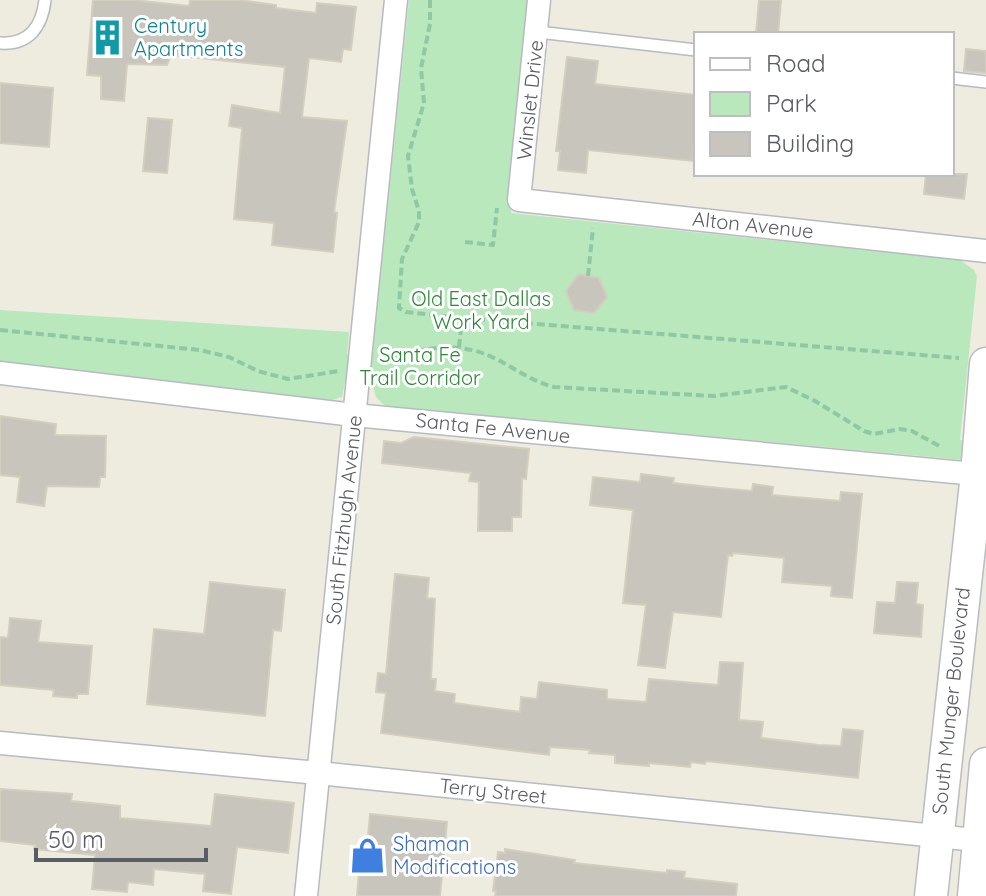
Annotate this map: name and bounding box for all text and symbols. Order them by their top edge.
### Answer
place label: Century Apartments [134,13,243,61]
building icon: Century Apartments [89,18,127,56]
legend [694,32,954,176]
street label: Winslet Drive [511,39,548,161]
text: Road [766,48,826,78]
text: Park [766,88,817,118]
text: Building [766,128,854,158]
street label: Alton Avenue [691,206,815,243]
park label: Old East Dallas Work Yard [411,286,551,334]
park label: Santa Fe Trail Corridor [359,342,481,390]
street label: Santa Fe Avenue [414,407,572,448]
street label: South Fitzhugh Avenue [320,414,367,626]
street label: South Munger Boulevard [926,586,975,816]
street label: Terry Street [438,772,548,809]
scale bar [36,812,206,862]
text: 50 m [48,824,104,854]
place label: Shaman Modifications [393,831,516,879]
shop icon: Shaman Modifications [348,837,386,875]

